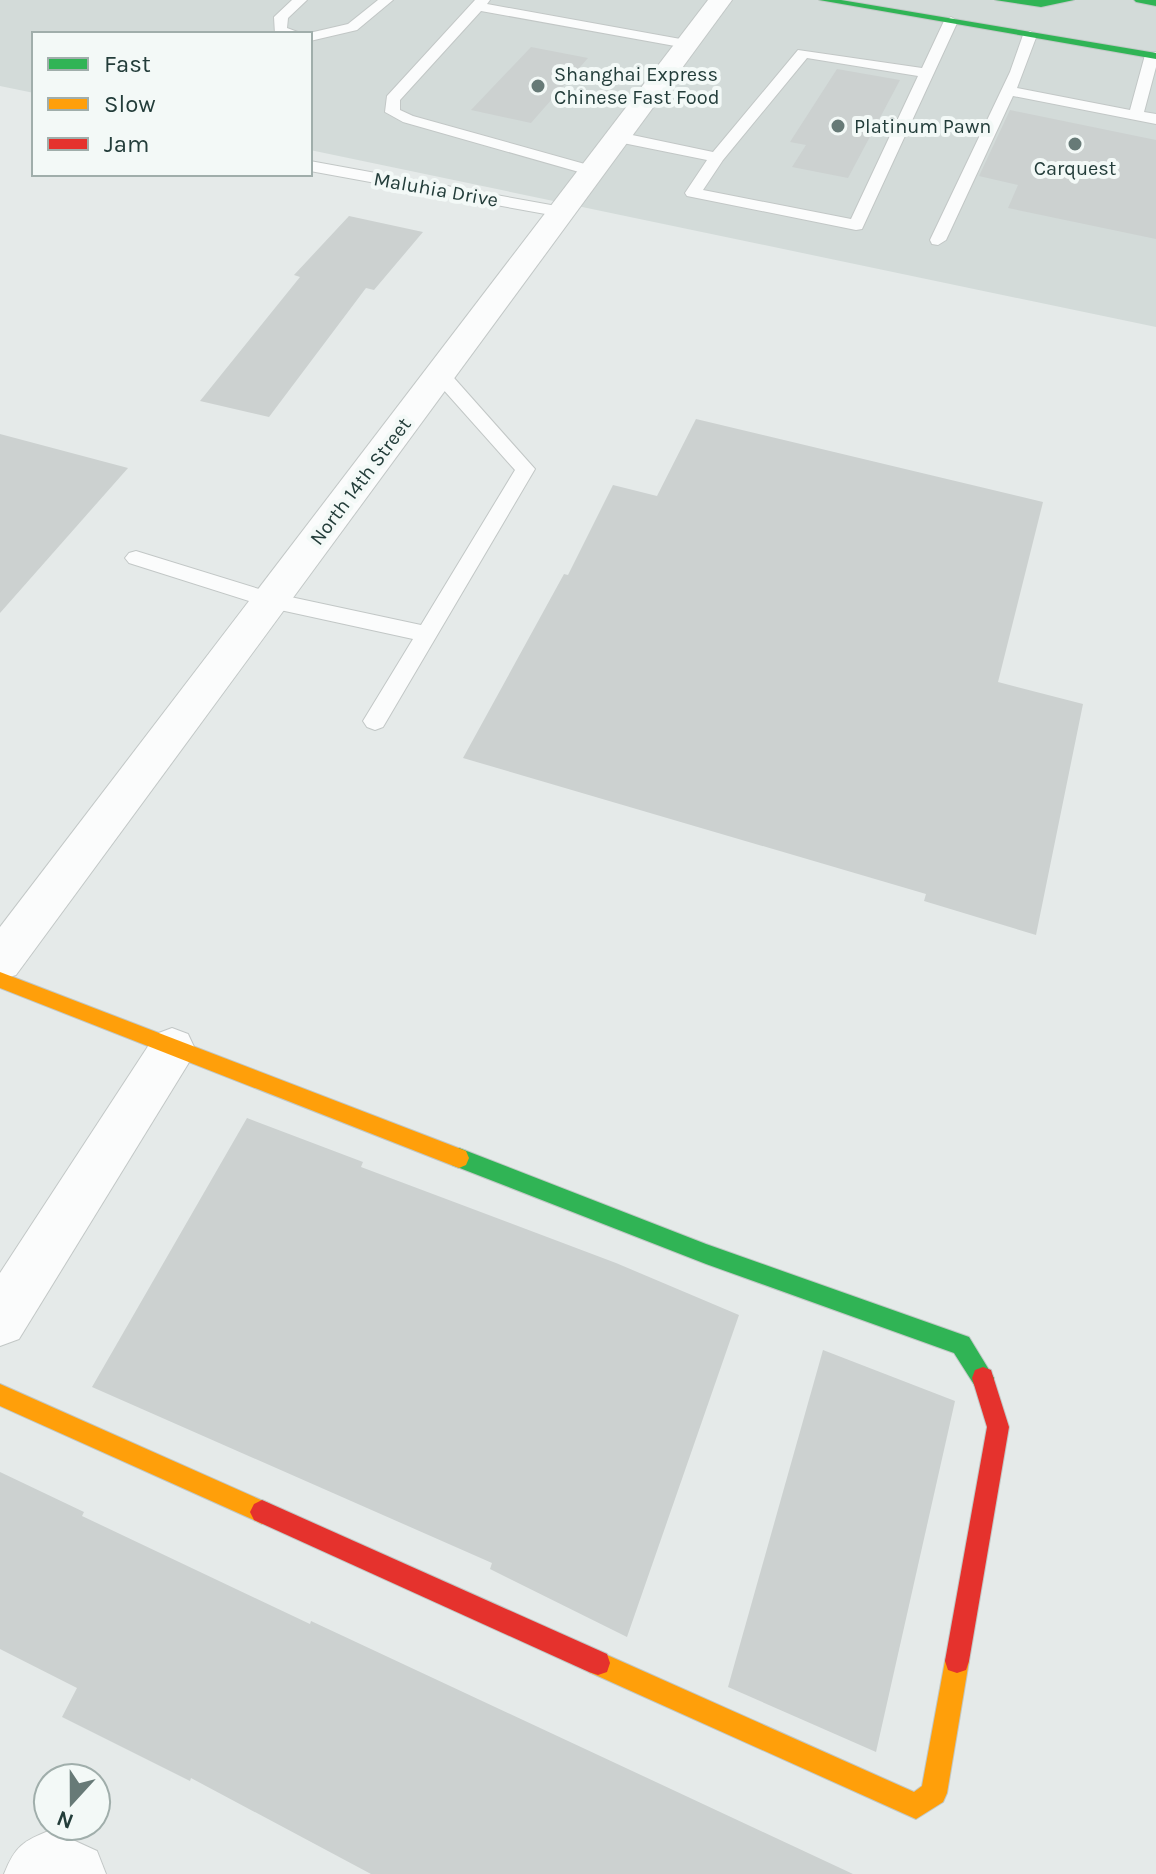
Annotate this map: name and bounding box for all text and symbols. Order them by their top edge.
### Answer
legend [32,32,312,176]
text: Fast [104,50,151,78]
place label: Shanghai Express Chinese Fast Food [554,63,720,109]
marker: Shanghai Express Chinese Fast Food [529,77,547,95]
text: Slow [104,90,156,118]
place label: Platinum Pawn [854,115,991,138]
marker: Platinum Pawn [829,117,847,135]
text: Jam [104,130,149,158]
marker: Carquest [1066,135,1084,153]
place label: Carquest [1034,157,1117,180]
street label: Maluhia Drive [372,167,500,212]
street label: North 14th Street [305,413,416,549]
north arrow [32,1762,112,1842]
text: N [53,1805,77,1835]

